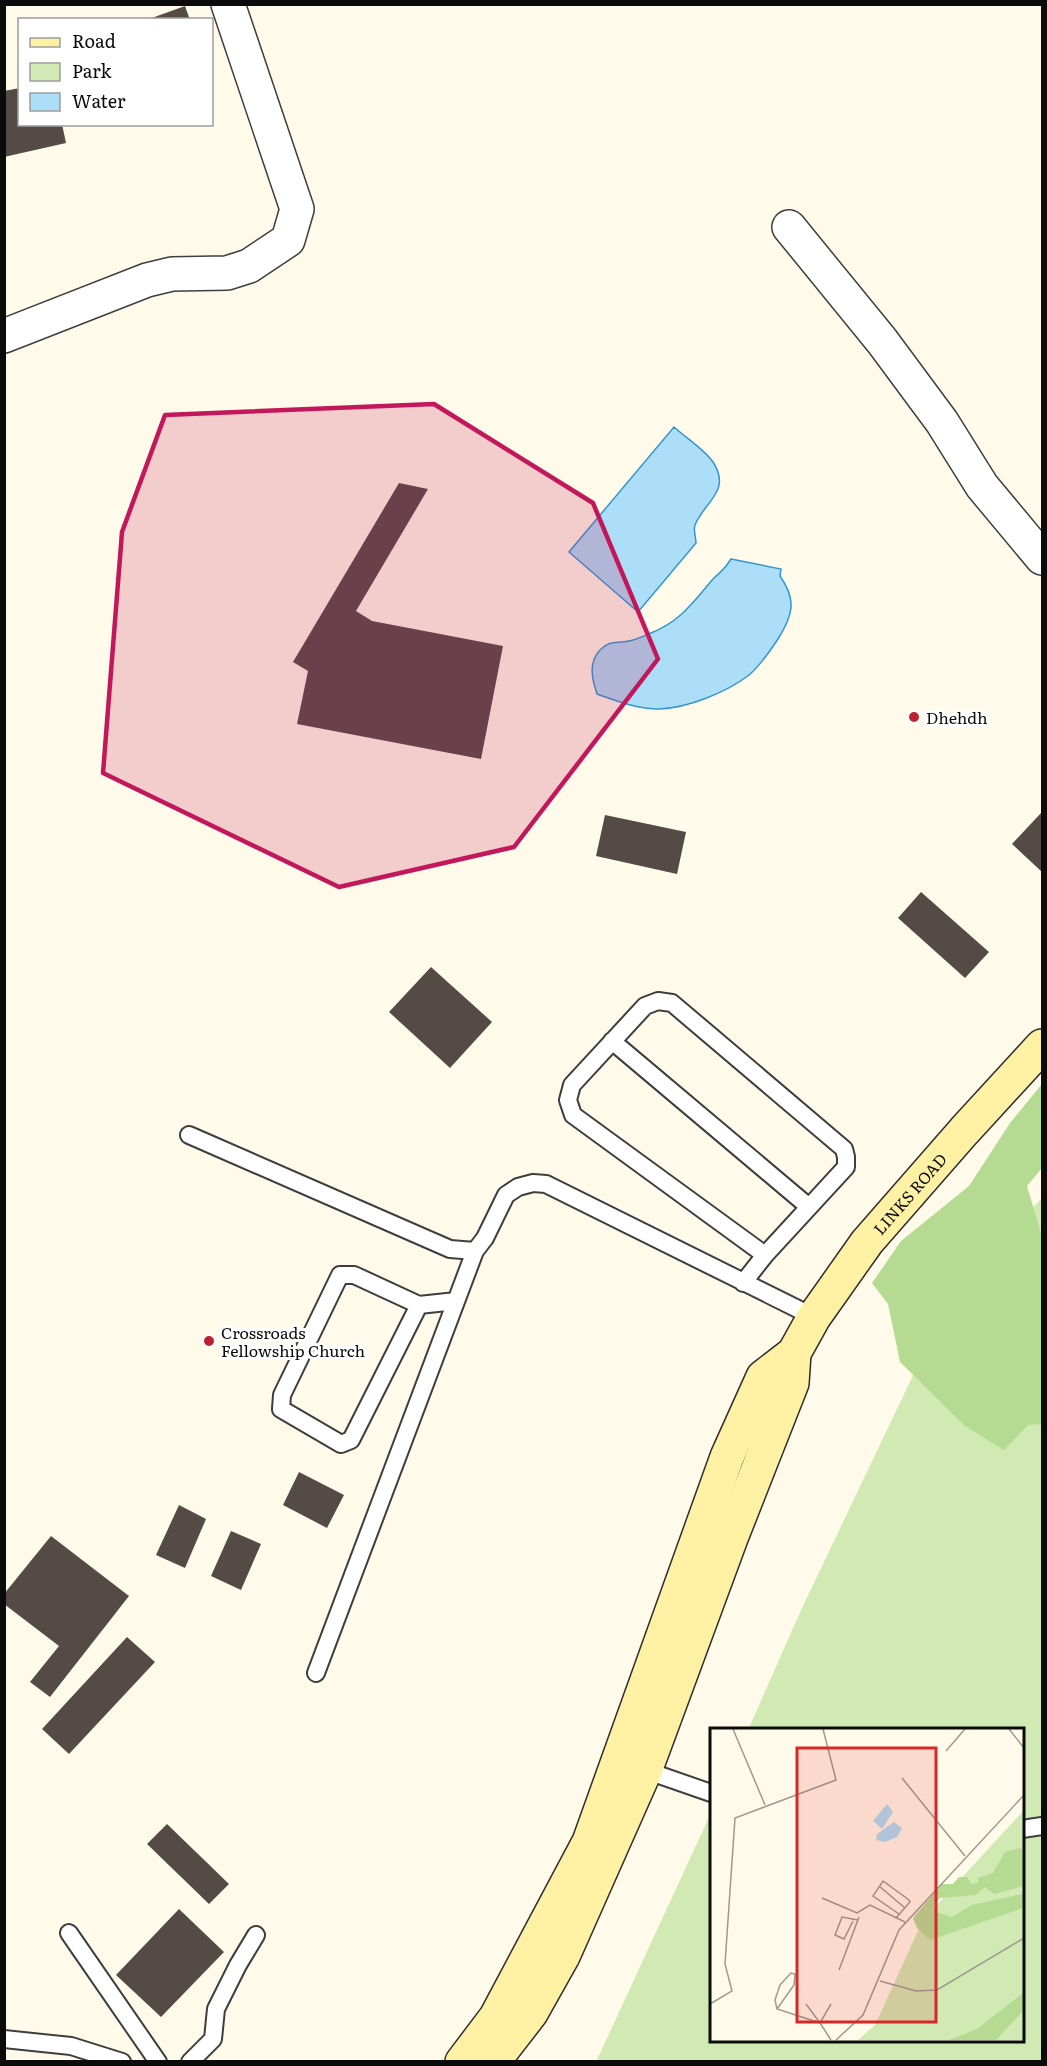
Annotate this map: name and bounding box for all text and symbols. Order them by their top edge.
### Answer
legend [18,18,213,126]
text: Road [72,27,116,54]
text: Park [72,57,113,84]
text: Water [72,87,126,114]
place label: Dhehdh [926,705,988,729]
marker: Dhehdh [907,710,921,724]
street label: LINKS ROAD [867,1147,952,1240]
place label: Crossroads Fellowship Church [221,1320,366,1362]
marker: Crossroads Fellowship Church [202,1334,216,1348]
inset map [710,1728,1023,2042]

